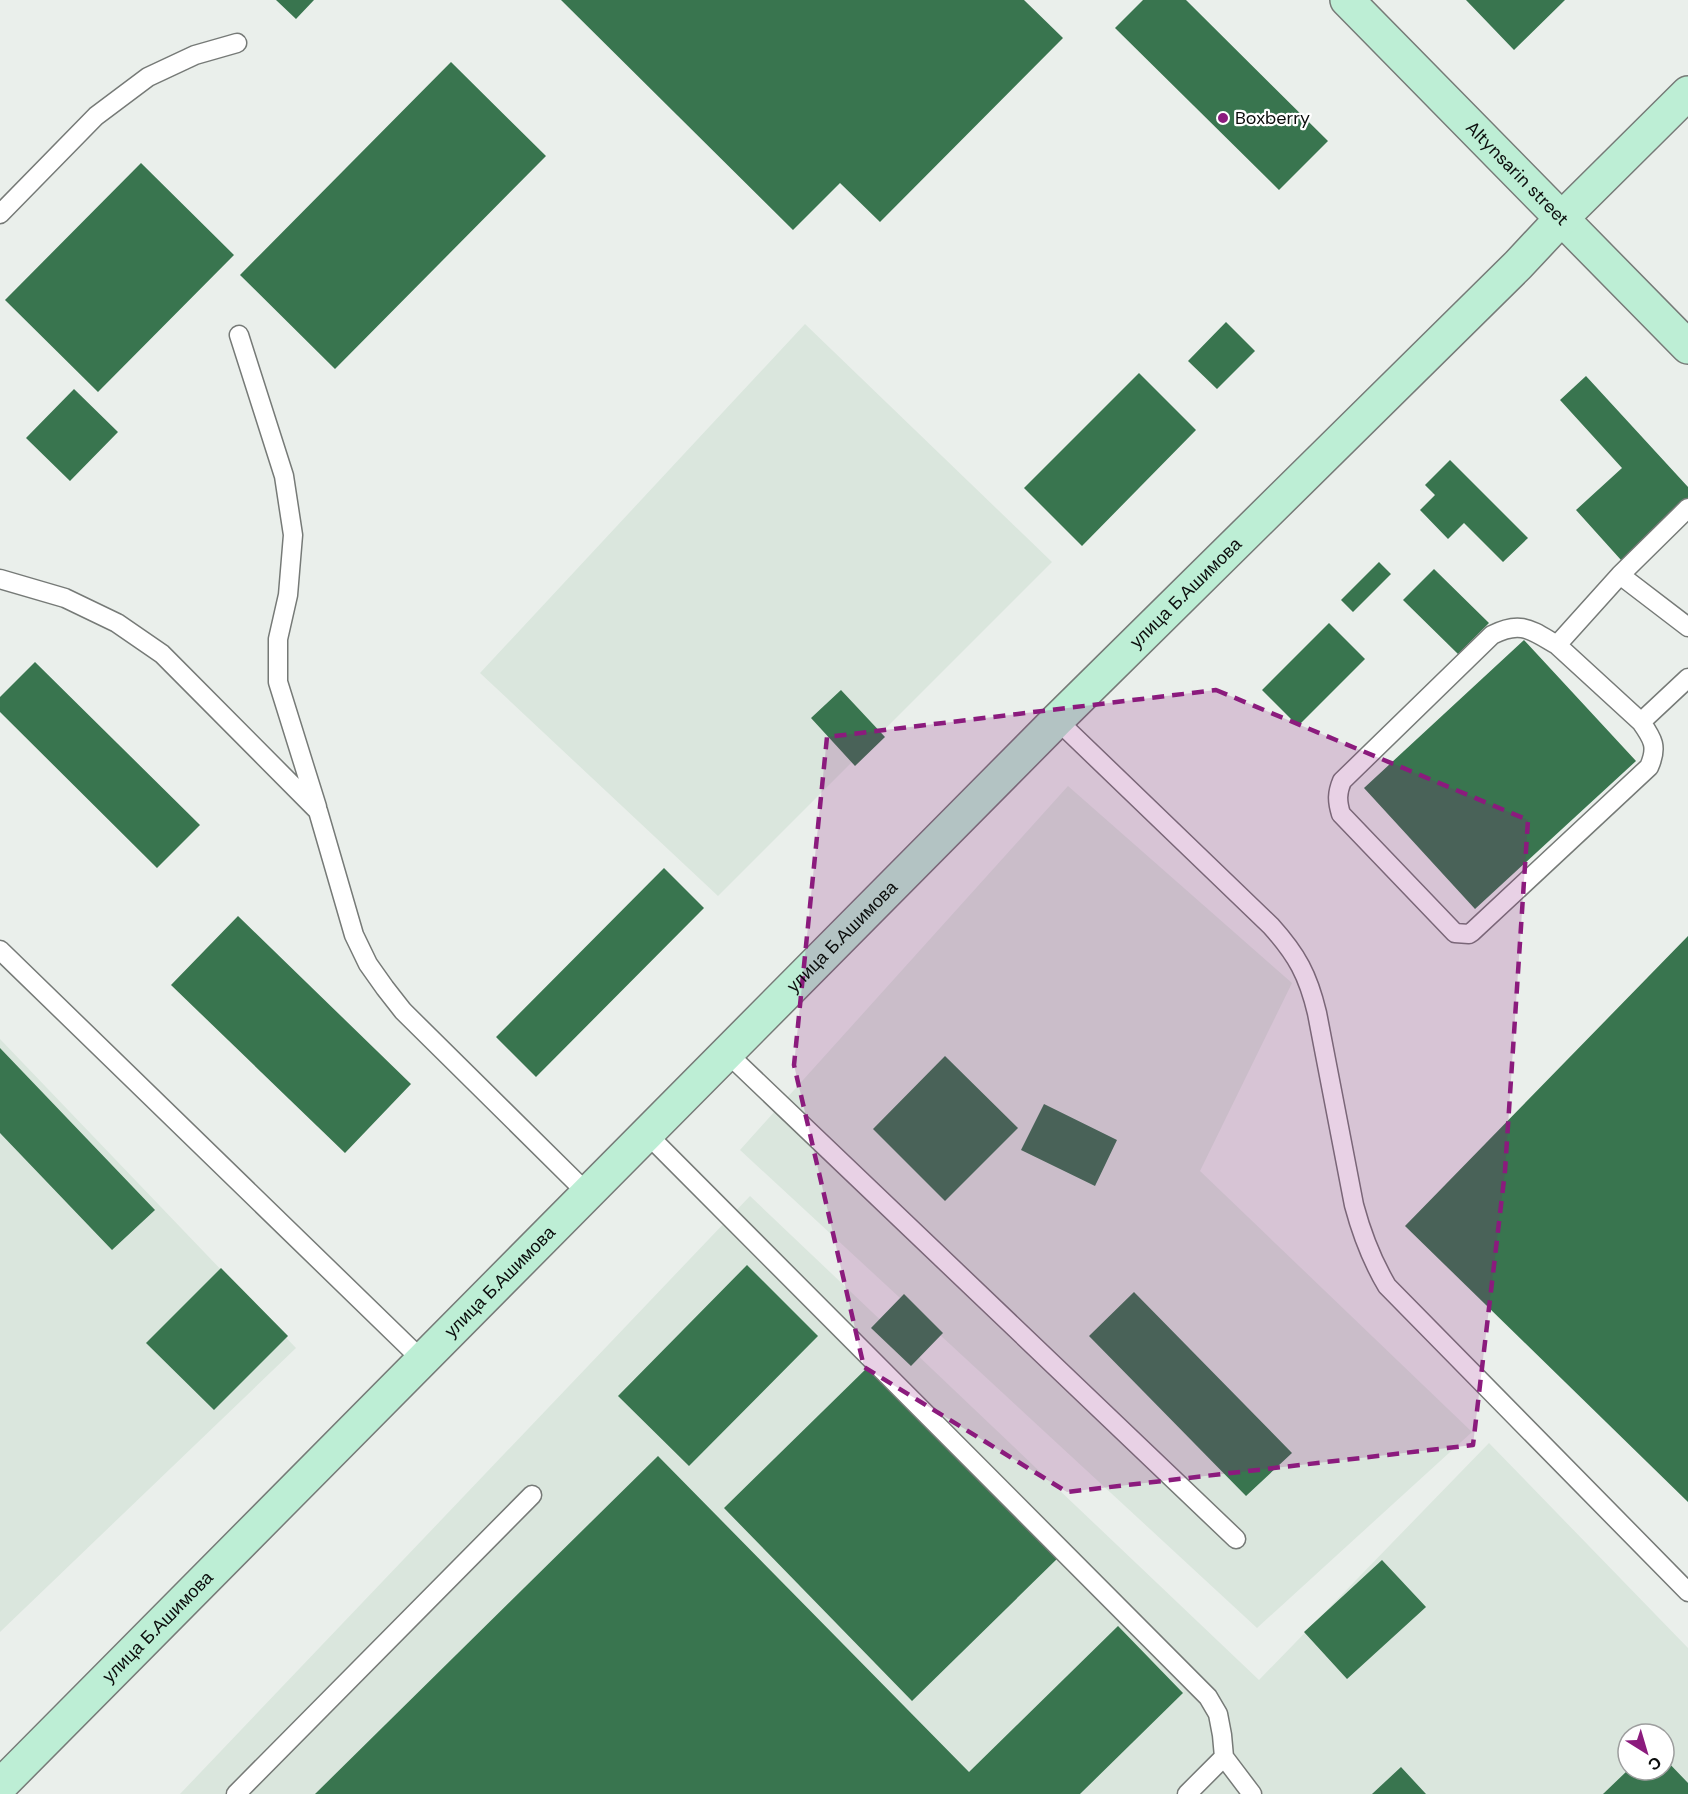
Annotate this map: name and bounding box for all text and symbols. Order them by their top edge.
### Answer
place label: Boxberry [1235,106,1310,130]
marker: Boxberry [1216,111,1230,125]
street label: Altynsarin street [1461,116,1574,231]
street label: улица Б.Ашимова [1125,532,1247,654]
street label: улица Б.Ашимова [781,875,903,998]
street label: улица Б.Ашимова [439,1220,561,1343]
street label: улица Б.Ашимова [97,1565,219,1688]
north arrow [1616,1722,1676,1782]
text: С [1643,1752,1666,1776]

